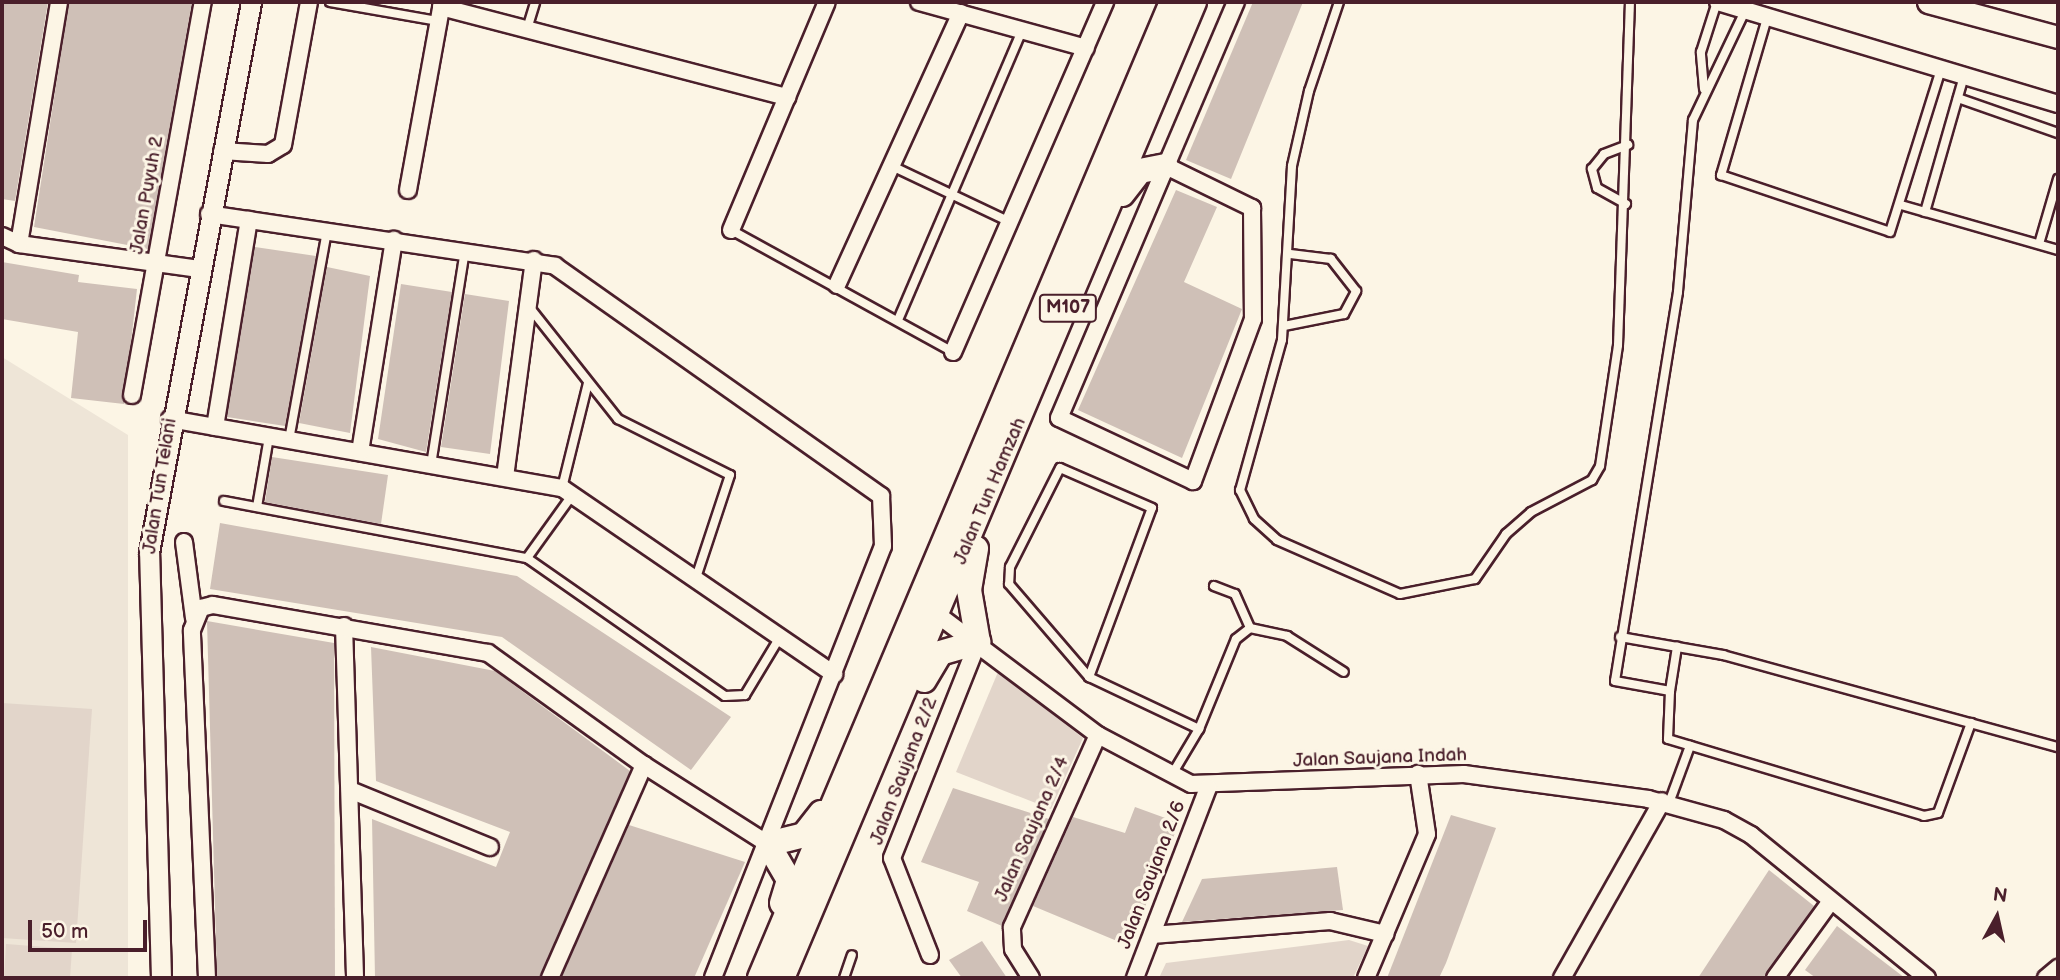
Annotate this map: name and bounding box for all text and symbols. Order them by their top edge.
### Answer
street label: Jalan Puyuh 2 [125,134,169,256]
road number: M107 [1038,294,1098,322]
street label: Jalan Tun Hamzah [949,414,1031,568]
street label: Jalan Tun Telani [138,416,182,556]
street label: Jalan Saujana 2/2 [865,694,943,848]
street label: Jalan Saujana Indah [1292,744,1468,772]
street label: Jalan Saujana 2/4 [990,753,1074,905]
street label: Jalan Saujana 2/6 [1113,798,1191,952]
north arrow [1962,882,2032,952]
text: N [1991,883,2009,908]
scale bar [32,906,150,950]
text: 50 m [41,919,88,944]

